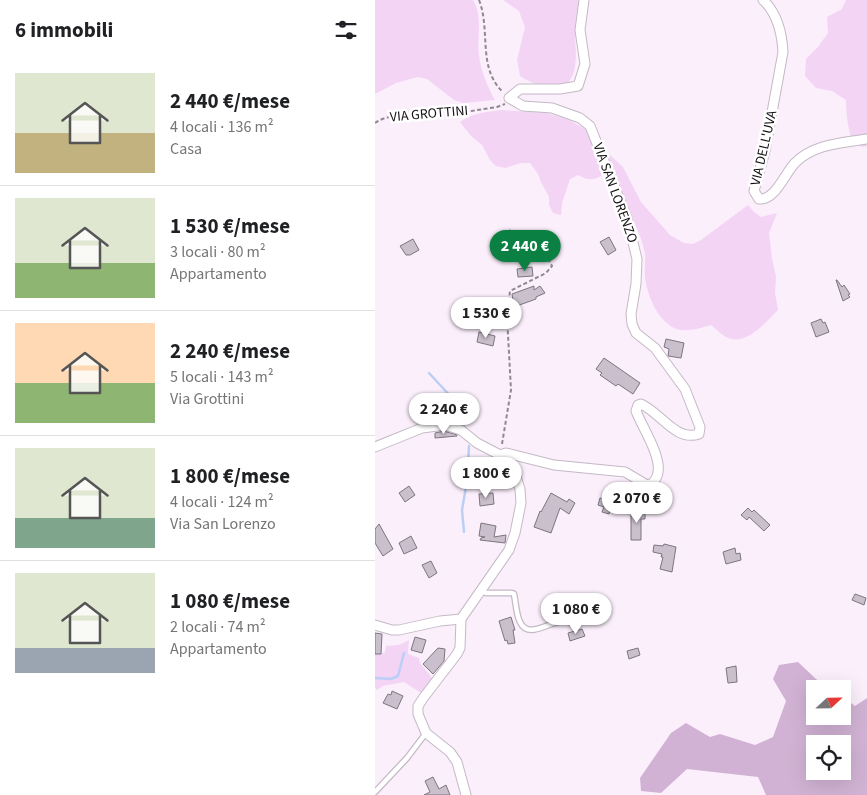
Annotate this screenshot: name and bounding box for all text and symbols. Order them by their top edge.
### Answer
text: 6 immobili [15,15,113,45]
icon: filters [332,16,360,44]
text: 2 440 €/mese [170,86,290,116]
icon: home [55,93,115,153]
street label: VIA GROTTINI [389,101,469,127]
street label: VIA DELL'UVA [746,108,782,188]
text: 4 locali · 136 m² [170,116,274,138]
text: Casa [170,138,202,160]
street label: VIA SAN LORENZO [588,140,642,246]
text: 1 530 €/mese [170,211,290,241]
icon: home [55,218,115,278]
pin: 2 440 € [479,230,571,272]
text: 2 440 € [501,235,549,257]
text: 3 locali · 80 m² [170,241,266,263]
text: Appartamento [170,263,267,285]
pin: 1 530 € [440,296,532,339]
text: 1 530 € [462,302,510,324]
text: 2 240 €/mese [170,336,290,366]
icon: home [55,343,115,403]
text: 5 locali · 143 m² [170,366,274,388]
text: Via Grottini [170,388,244,410]
pin: 2 240 € [398,392,490,435]
text: 2 240 € [420,398,468,420]
pin: 1 800 € [440,456,532,499]
text: 1 800 €/mese [170,461,290,491]
text: 1 800 € [462,462,510,484]
icon: home [55,468,115,528]
pin: 2 070 € [591,482,683,524]
text: 2 070 € [613,487,661,509]
text: 4 locali · 124 m² [170,491,274,513]
text: Via San Lorenzo [170,513,276,535]
text: 1 080 €/mese [170,586,290,616]
pin: 1 080 € [530,592,622,635]
icon: home [55,593,115,653]
text: 1 080 € [552,598,600,620]
text: 2 locali · 74 m² [170,616,266,638]
text: Appartamento [170,638,267,660]
north arrow [806,680,851,725]
map controls [806,680,851,780]
button: locate [806,735,851,780]

